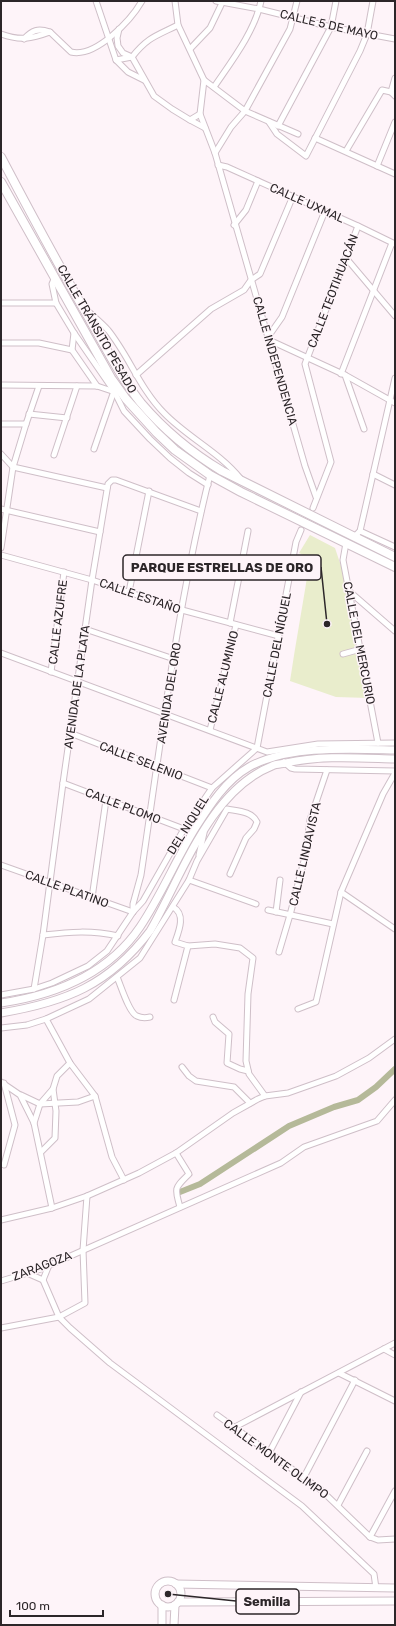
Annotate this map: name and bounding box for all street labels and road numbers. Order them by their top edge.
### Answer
street label: CALLE 5 DE MAYO [278,7,380,43]
street label: CALLE UXMAL [268,180,347,226]
street label: CALLE TEOTIHUACÁN [305,232,361,350]
street label: CALLE TRÁNSITO PESADO [54,262,140,396]
street label: CALLE INDEPENDENCIA [250,295,300,427]
street label: CALLE ESTAÑO [98,576,182,616]
street label: CALLE AZUFRE [46,579,70,665]
street label: CALLE DEL MERCURIO [340,580,378,706]
street label: CALLE DEL NÍQUEL [260,591,294,699]
street label: AVENIDA DE LA PLATA [61,624,93,750]
street label: CALLE ALUMINIO [205,629,241,725]
street label: AVENIDA DEL ORO [154,642,184,744]
street label: CALLE SELENIO [97,739,185,783]
street label: CALLE PLOMO [83,785,163,827]
street label: DEL NIQUEL [164,793,212,857]
street label: CALLE LINDAVISTA [286,801,324,907]
street label: CALLE PLATINO [23,867,111,911]
street label: ZARAGOZA [10,1248,74,1284]
street label: CALLE MONTE OLIMPO [221,1416,331,1502]

